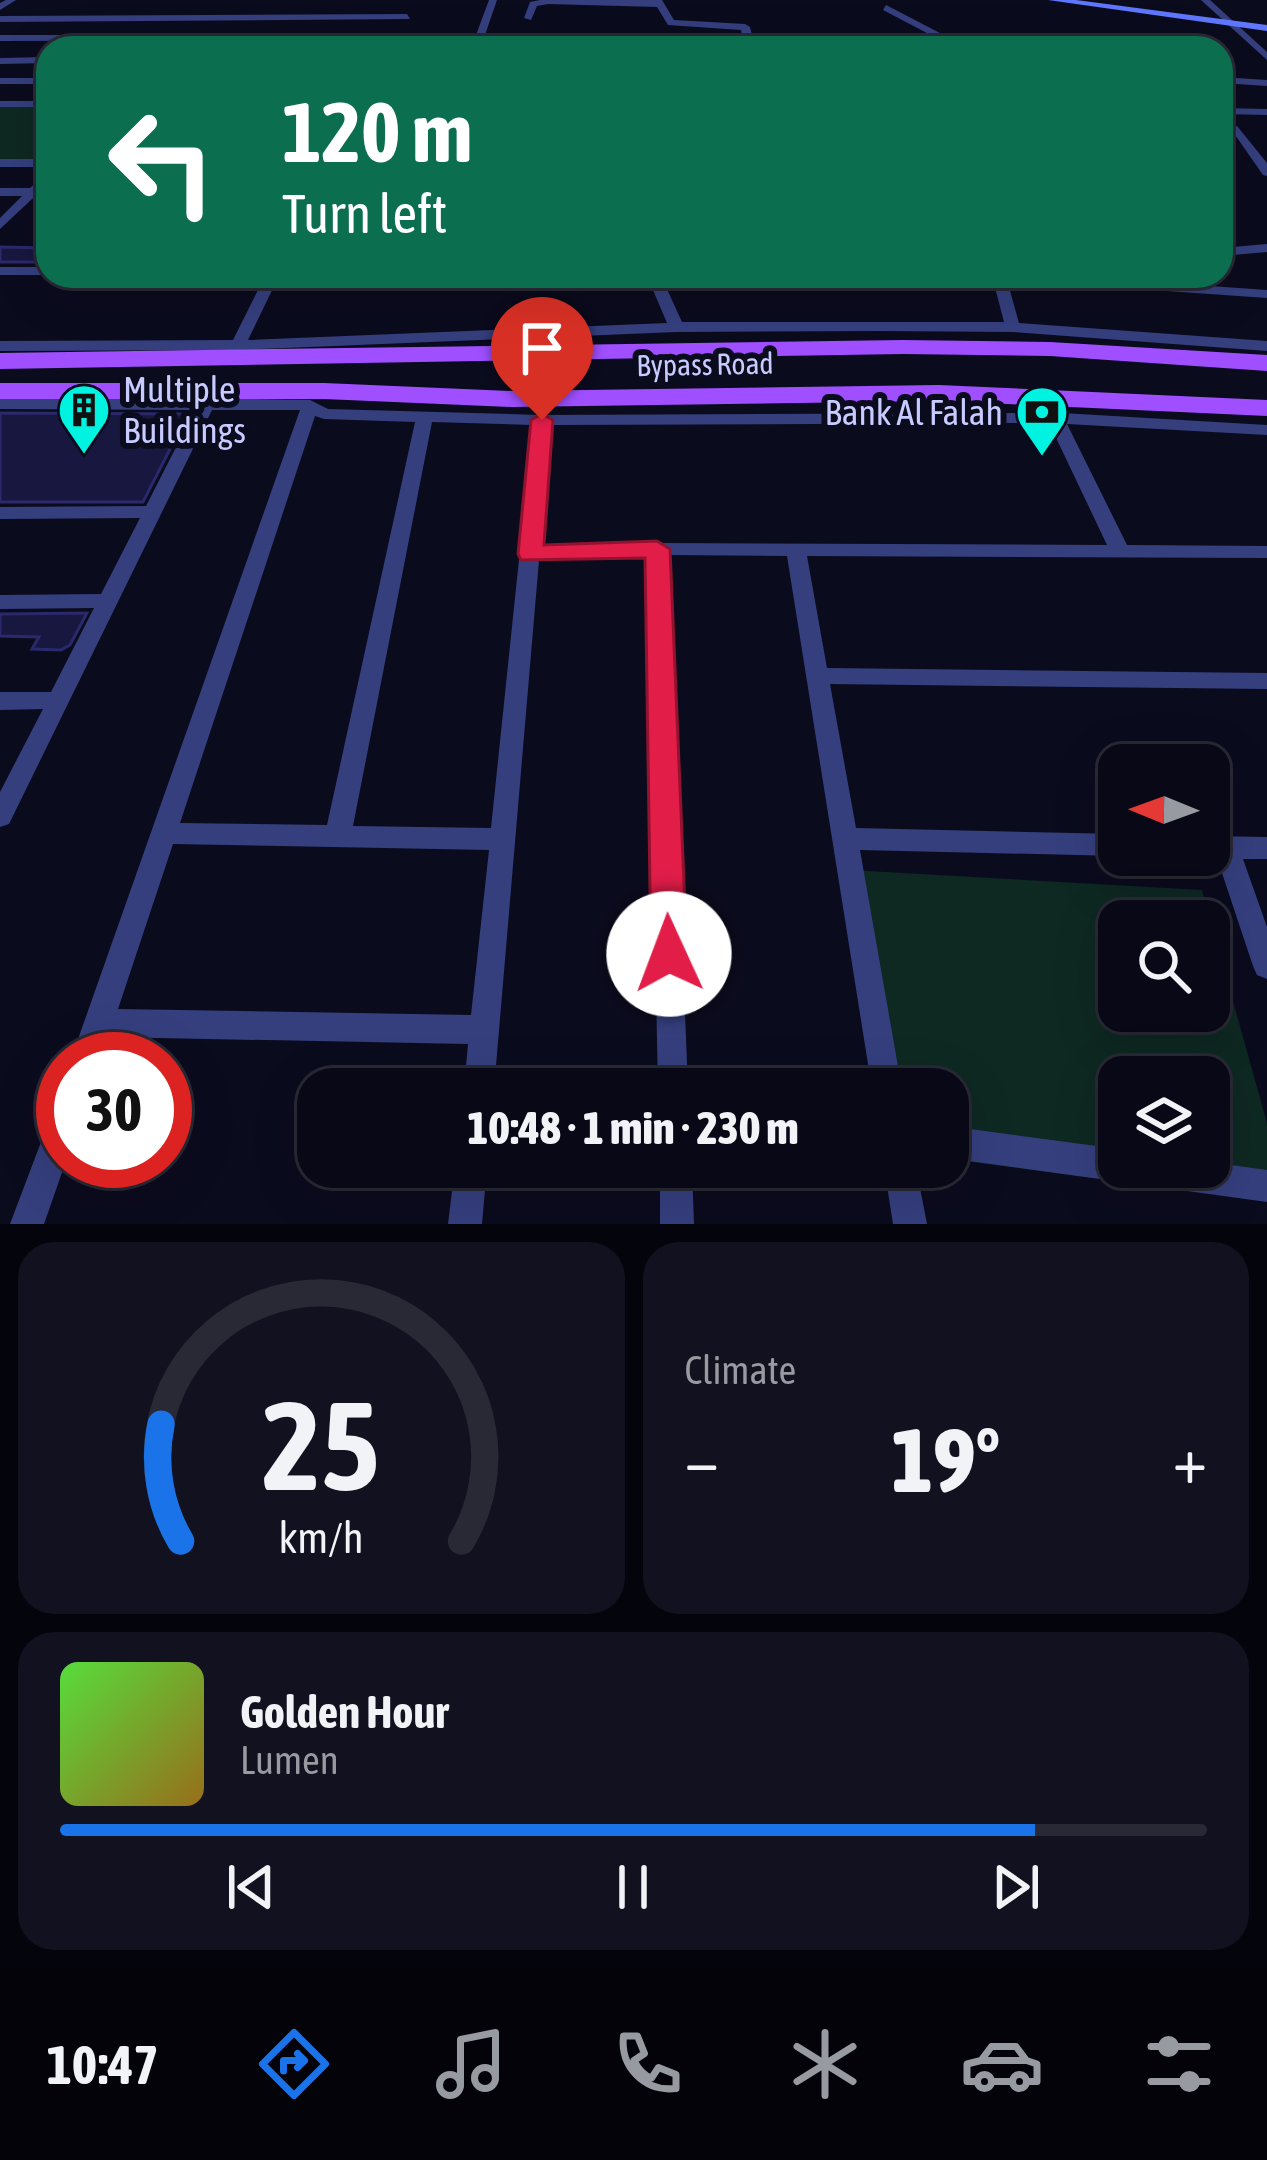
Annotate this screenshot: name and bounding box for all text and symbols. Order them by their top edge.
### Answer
icon: left [84,84,240,240]
text: 120 m [282,84,472,180]
text: Turn left [282,183,447,244]
pin [491,297,593,420]
icon: arrive [509,315,575,381]
street label: Bypass Road [636,346,774,382]
place label: Multiple Buildings [123,368,246,451]
building icon: Multiple Buildings [56,382,112,456]
bank icon: Bank Al Falah [1014,384,1070,458]
place label: Bank Al Falah [825,391,1003,433]
north arrow [1098,744,1230,876]
map controls [1098,744,1230,1188]
position arrow [606,891,732,1017]
button: search [1098,900,1230,1032]
speed limit sign: 30 [36,1032,192,1188]
button: layers [1098,1056,1230,1188]
text: 10:48 · 1 min · 230 m [467,1102,799,1154]
text: Climate [685,1348,796,1392]
text: 25 [263,1373,380,1516]
text: 19° [891,1408,1000,1511]
text: − [685,1421,719,1497]
text: + [1173,1421,1207,1497]
text: km/h [279,1513,364,1562]
text: Golden Hour [240,1686,449,1738]
text: Lumen [240,1738,339,1782]
icon: previous [218,1854,284,1920]
icon: pause [600,1854,666,1920]
icon: next [983,1854,1049,1920]
icon: directions [252,2022,336,2106]
icon: music [429,2022,513,2106]
icon: phone [606,2022,690,2106]
icon: climate [783,2022,867,2106]
icon: car [960,2022,1044,2106]
icon: filters [1137,2022,1221,2106]
text: 10:47 [46,2034,159,2095]

